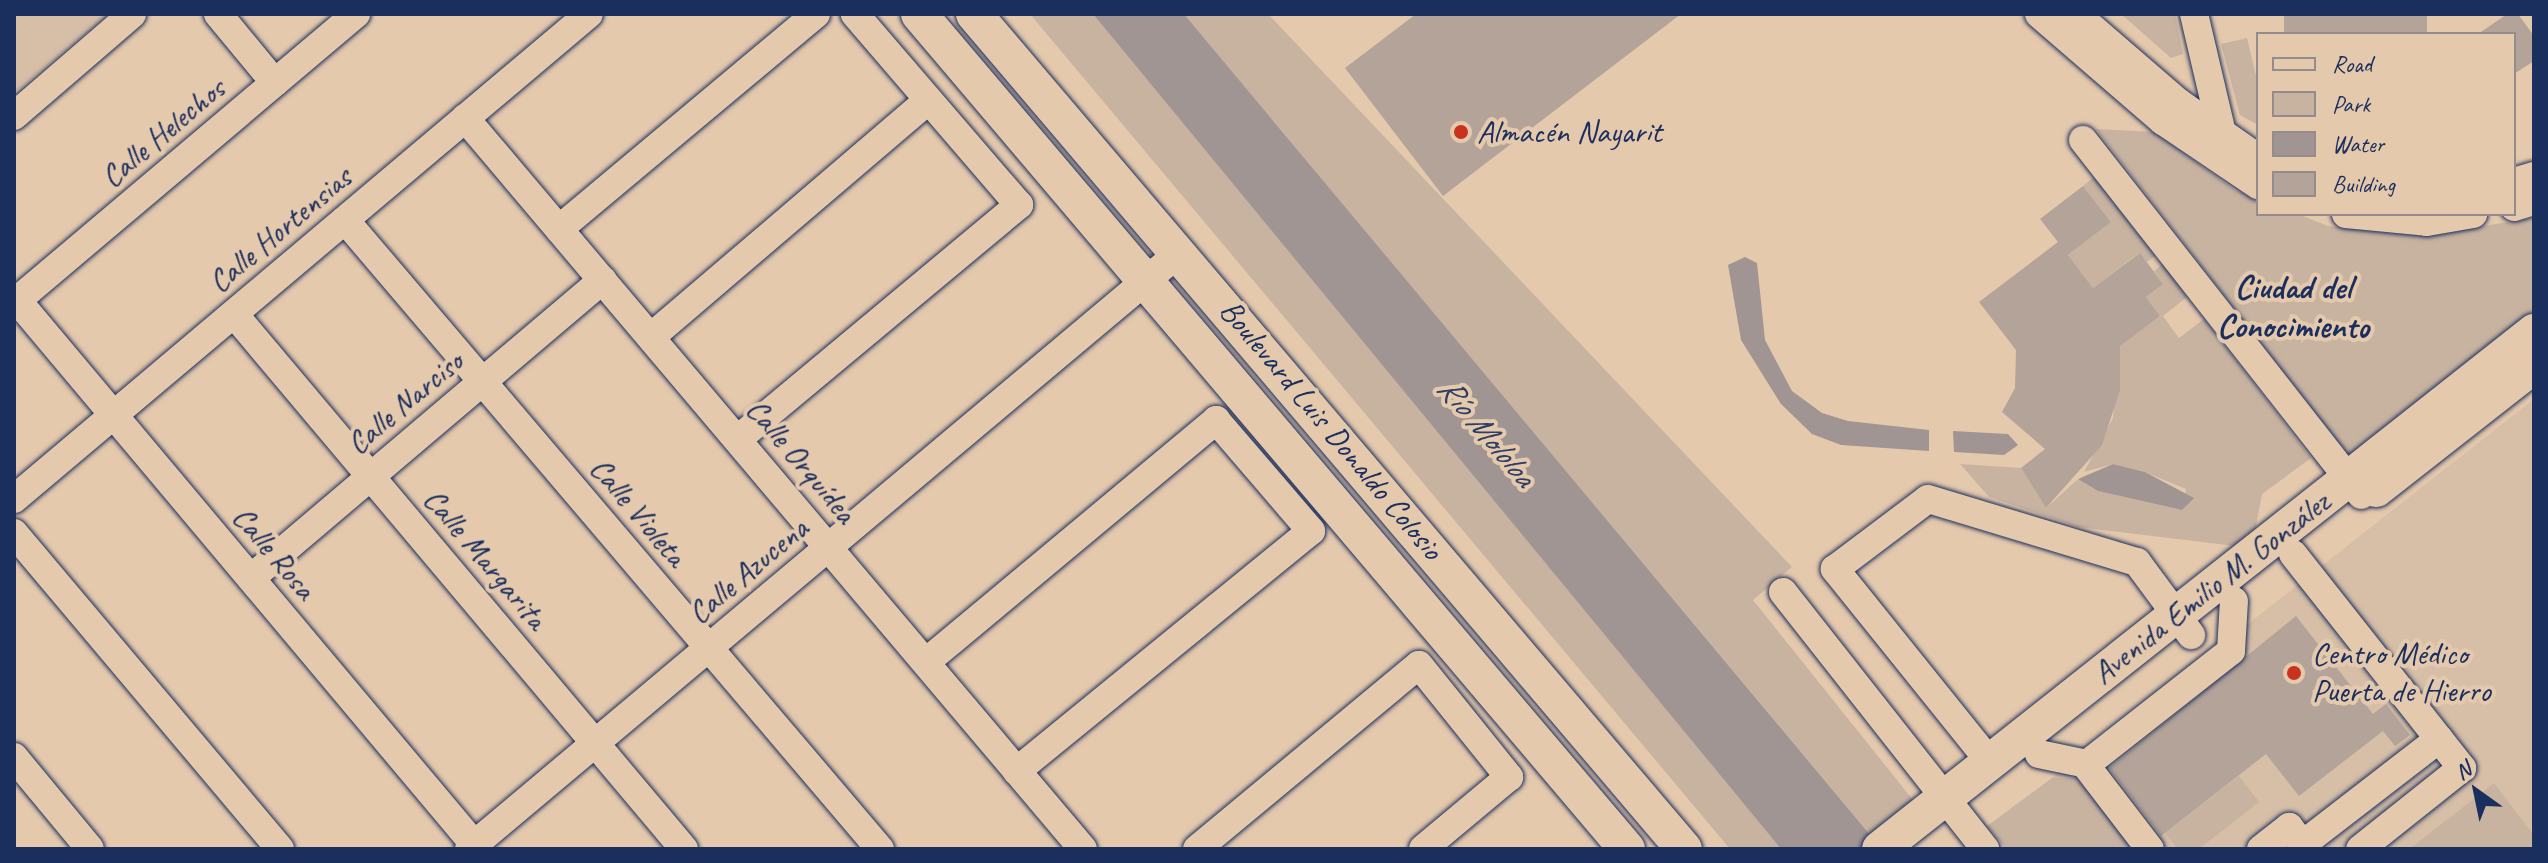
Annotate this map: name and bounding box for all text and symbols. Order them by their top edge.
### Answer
legend [2256,32,2516,216]
text: Road [2332,49,2372,79]
street label: Calle Helechos [93,70,233,196]
text: Park [2332,89,2370,119]
place label: Almacén Nayarit [1477,113,1661,151]
marker: Almacén Nayarit [1452,123,1470,141]
text: Water [2332,129,2384,159]
street label: Calle Hortensias [200,159,360,301]
text: Building [2332,169,2395,199]
district label: Ciudad del Conocimiento [2217,266,2369,346]
street label: Boulevard Luis Donaldo Colosio [1211,293,1451,567]
street label: Calle Narciso [338,343,472,463]
water label: Río Mololoa [1429,367,1545,495]
street label: Calle Orquídea [738,391,864,531]
street label: Calle Violeta [581,449,695,575]
street label: Calle Margarita [415,480,555,638]
street label: Avenida Emilio M. González [2085,483,2337,693]
street label: Calle Rosa [224,499,324,607]
street label: Calle Azucena [680,509,816,633]
place label: Centro Médico Puerta de Hierro [2312,636,2491,711]
marker: Centro Médico Puerta de Hierro [2283,662,2305,684]
north arrow [2436,751,2516,831]
text: N [2450,755,2476,786]

